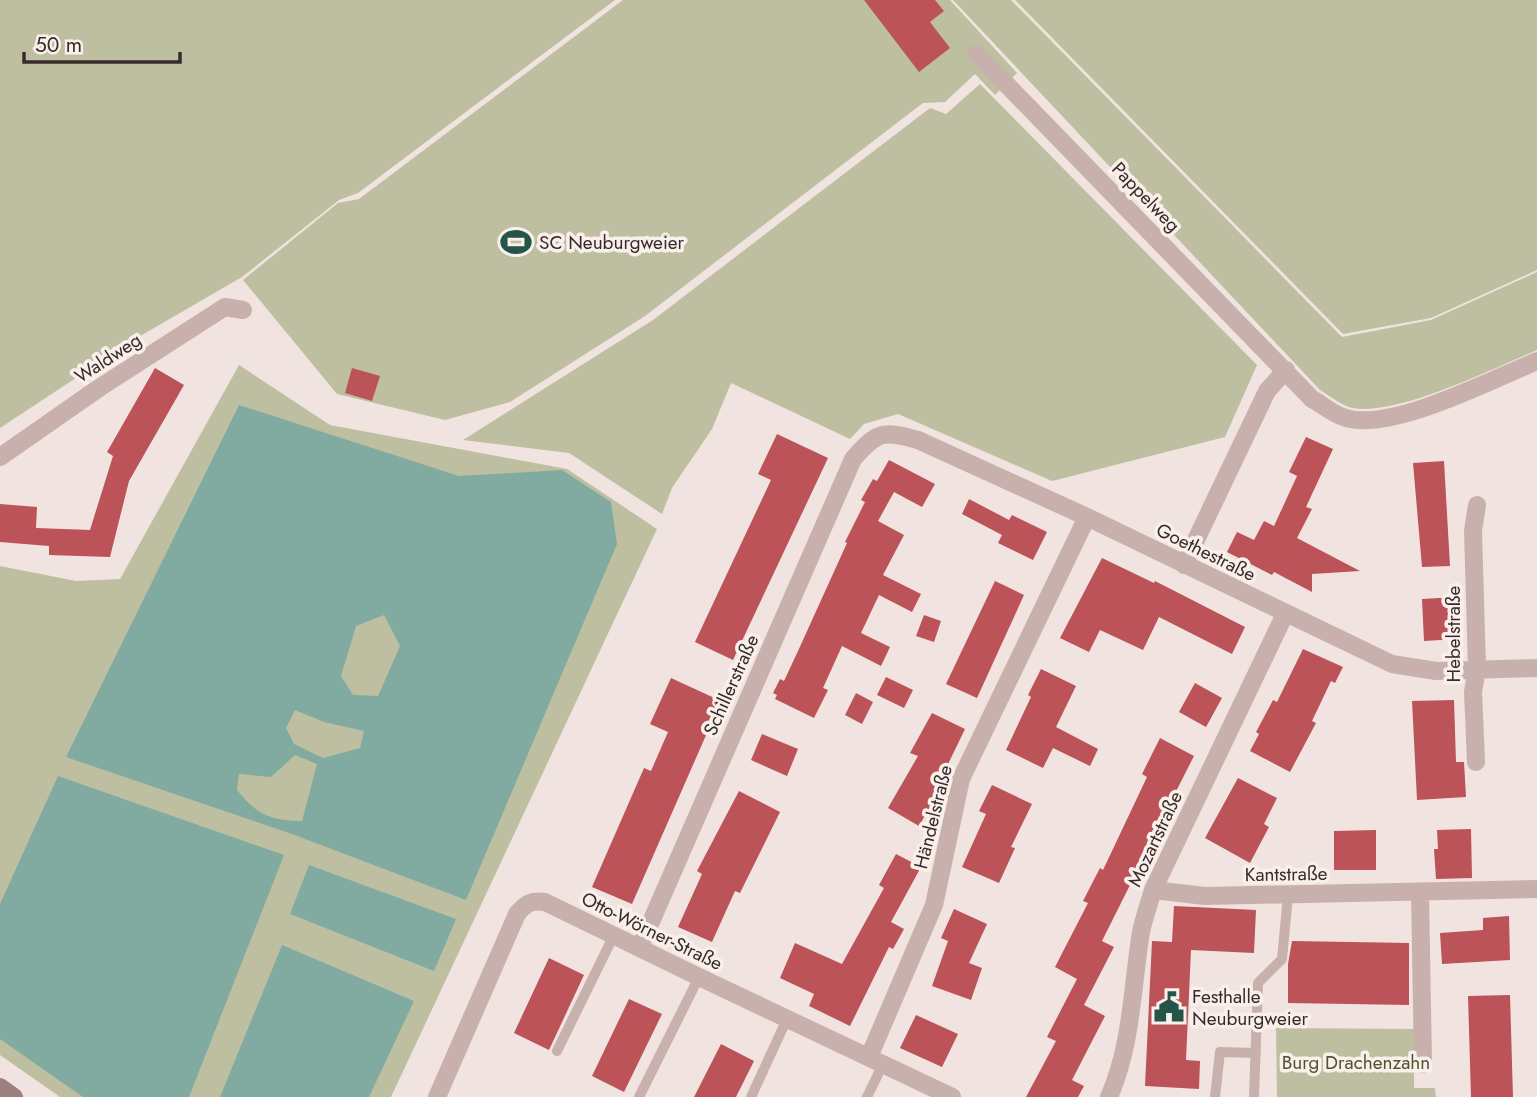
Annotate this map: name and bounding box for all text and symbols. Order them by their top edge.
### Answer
scale bar [24,21,180,65]
text: 50 m [35,30,82,60]
street label: Pappelweg [1106,156,1186,238]
sports icon: SC Neuburgweier [499,225,533,259]
place label: SC Neuburgweier [539,229,685,256]
street label: Waldweg [69,326,147,390]
street label: Goethestraße [1152,516,1260,588]
street label: Hebelstraße [1440,585,1467,682]
street label: Schillerstraße [697,630,765,740]
street label: Händelstraße [907,762,959,872]
street label: Mozartstraße [1121,787,1189,891]
street label: Kantstraße [1244,860,1328,888]
street label: Otto-Wörner-Straße [577,885,727,977]
place label: Festhalle Neuburgweier [1192,983,1308,1032]
public building icon: Festhalle Neuburgweier [1152,990,1186,1024]
park label: Burg Drachenzahn [1282,1049,1430,1076]

